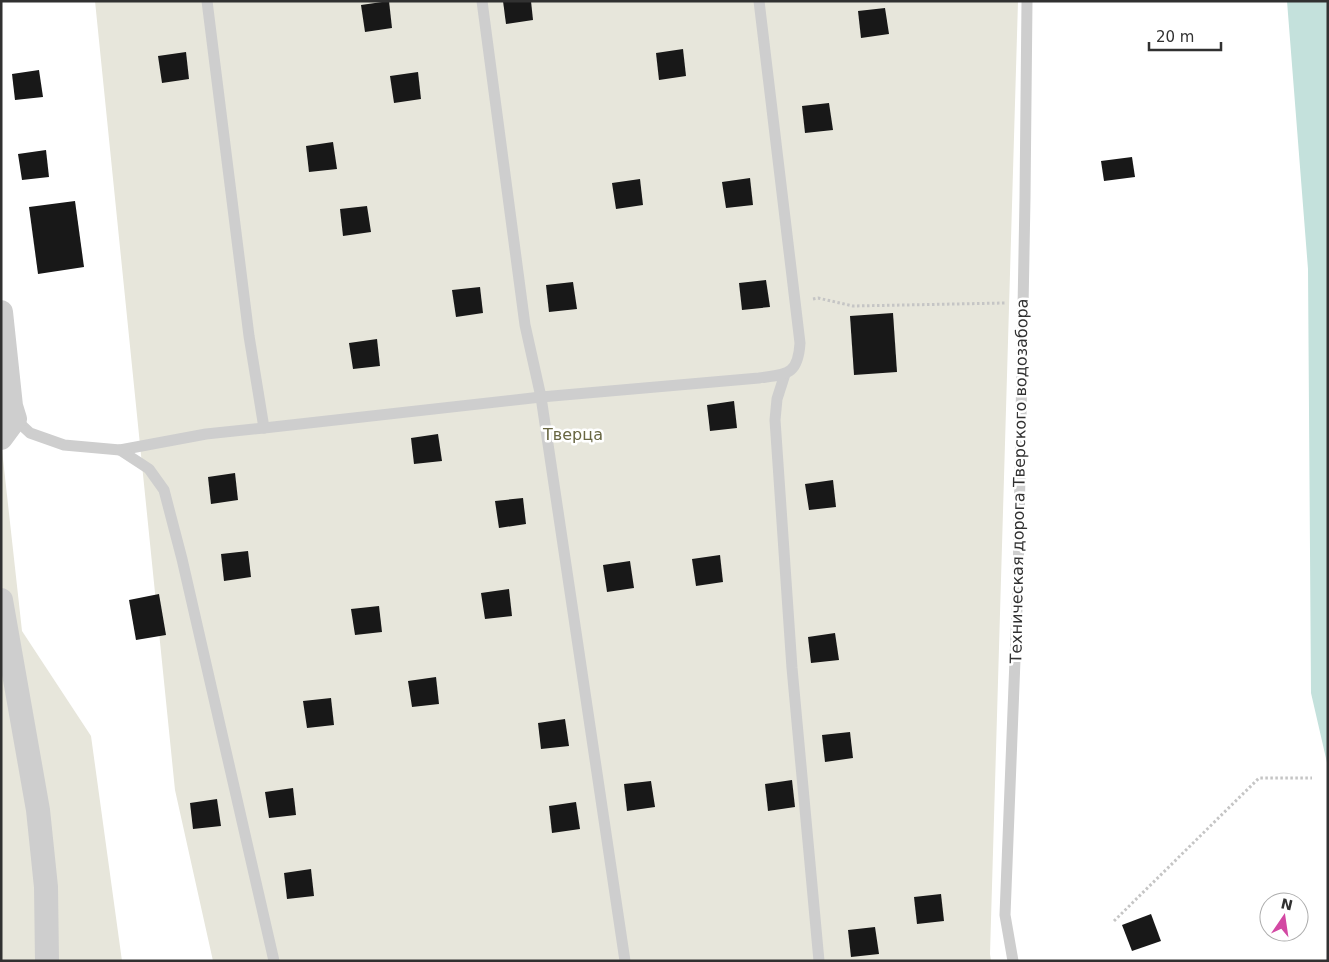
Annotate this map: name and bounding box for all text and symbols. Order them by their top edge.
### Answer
scale bar [1149,20,1222,52]
text: 20 m [1156,28,1194,46]
street label: Техническая дорога Тверского водозабора [1006,298,1032,665]
park label: Тверца [542,425,603,444]
north arrow [1259,892,1309,942]
text: N [1279,895,1294,913]

